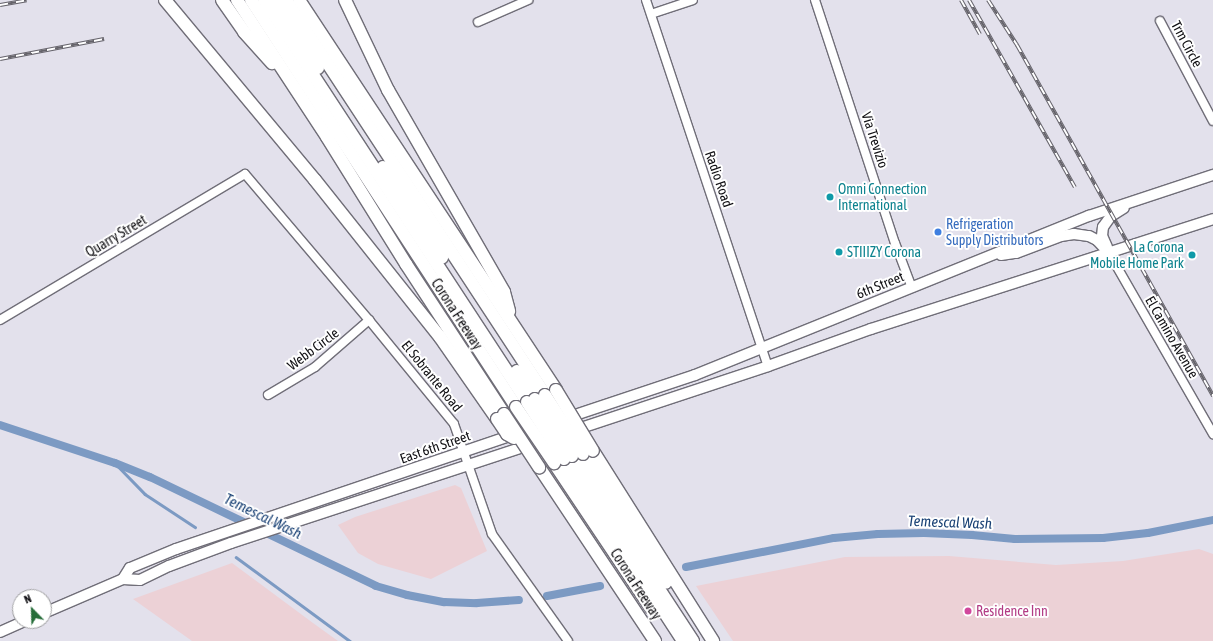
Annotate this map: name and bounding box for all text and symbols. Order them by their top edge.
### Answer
street label: Trm Circle [1168,18,1206,70]
street label: Via Trevizio [858,110,892,170]
street label: Radio Road [702,149,736,209]
place label: Omni Connection International [838,181,927,214]
marker: Omni Connection International [825,192,835,202]
street label: Quarry Street [82,211,150,261]
place label: Refrigeration Supply Distributors [946,216,1043,248]
marker: Refrigeration Supply Distributors [933,227,943,237]
place label: La Corona Mobile Home Park [1090,239,1184,272]
place label: STIIIZY Corona [847,244,921,260]
marker: STIIIZY Corona [834,247,844,257]
marker: La Corona Mobile Home Park [1187,250,1197,260]
street label: 6th Street [854,268,906,302]
street label: Corona Freeway [428,275,486,353]
street label: El Camino Avenue [1142,293,1202,381]
street label: Webb Circle [284,324,342,374]
street label: El Sobrante Road [398,337,466,415]
street label: East 6th Street [398,427,472,467]
water label: Temescal Wash [221,490,305,542]
water label: Temescal Wash [908,512,992,532]
street label: Corona Freeway [607,545,665,623]
north arrow [12,589,52,629]
text: N [22,592,33,606]
place label: Residence Inn [976,603,1048,619]
marker: Residence Inn [963,606,973,616]

